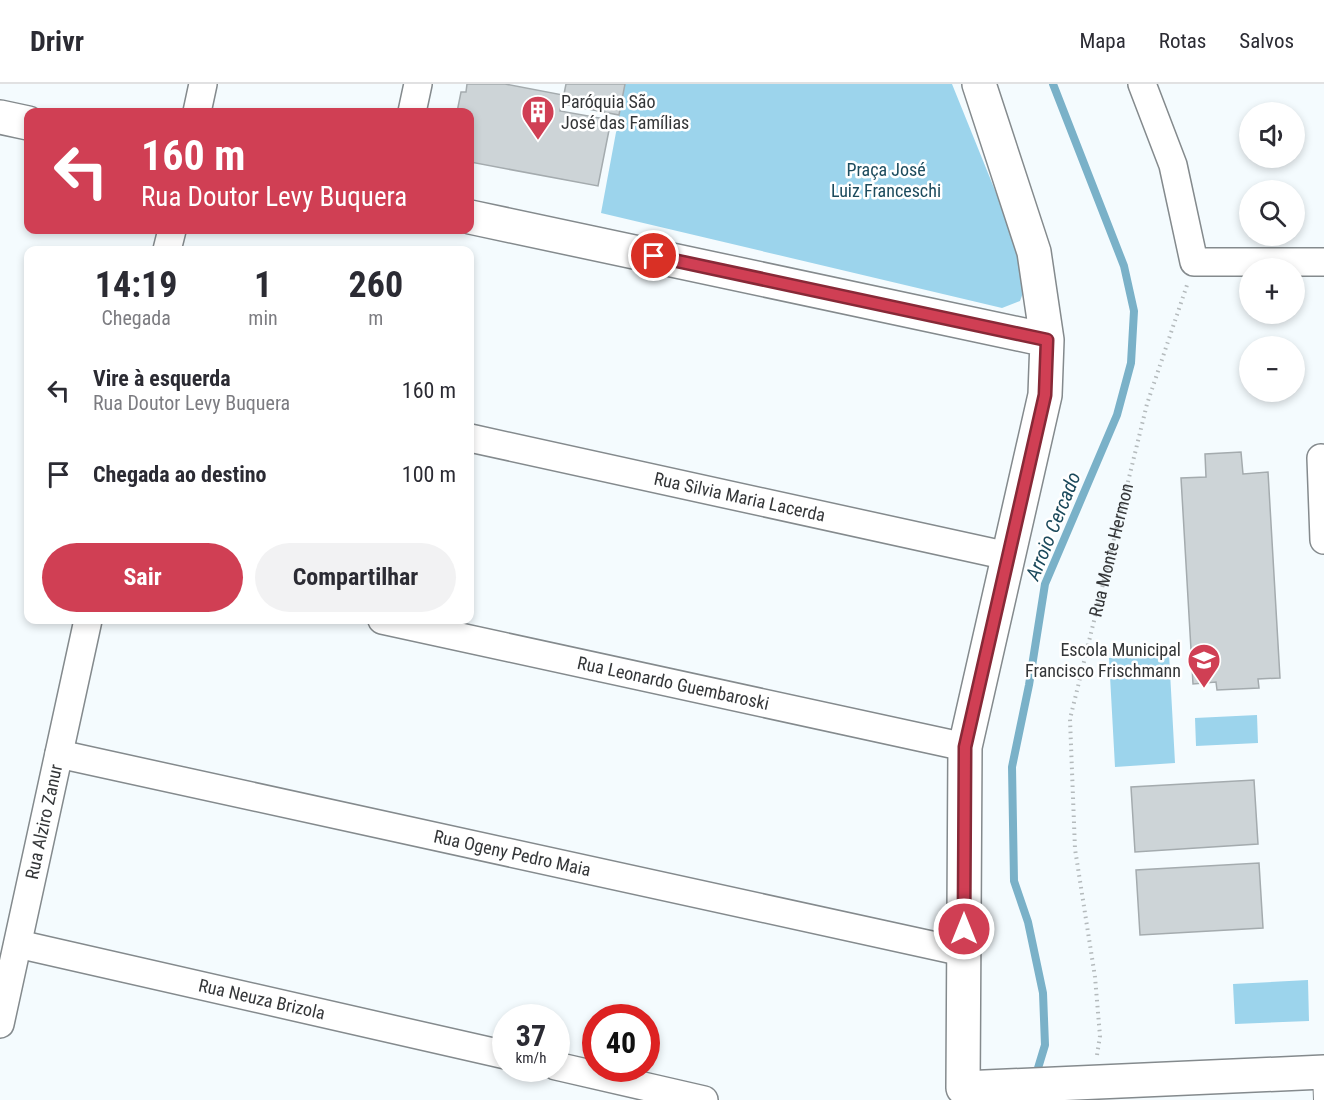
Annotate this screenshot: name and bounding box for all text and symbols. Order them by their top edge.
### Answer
text: Drivr [30,25,84,58]
text: Mapa [1079,29,1126,53]
text: Rotas [1159,29,1206,53]
text: Salvos [1239,29,1294,53]
place label: Paróquia São José das Famílias [561,91,689,133]
building icon: Paróquia São José das Famílias [520,94,556,141]
map controls [1239,102,1305,402]
button: sound [1239,102,1305,168]
text: 160 m [141,131,246,180]
icon: left [42,132,120,210]
park label: Praça José Luiz Franceschi [831,159,941,201]
button: search [1239,180,1305,246]
text: Rua Doutor Levy Buquera [141,181,407,213]
pin [628,230,679,281]
icon: arrive [637,239,670,272]
button: + [1239,258,1305,324]
text: 14:19 [95,264,177,306]
text: 1 [254,264,272,306]
text: 260 [349,264,403,306]
text: Chegada [102,306,171,330]
text: min [248,306,278,330]
text: m [368,306,383,330]
button: − [1239,336,1305,402]
text: Vire à esquerda [93,366,231,391]
icon: left [42,374,75,407]
text: 160 m [402,378,456,403]
text: Rua Doutor Levy Buquera [93,391,290,415]
icon: arrive [42,458,75,491]
text: Chegada ao destino [93,462,267,487]
text: 100 m [402,462,456,487]
street label: Rua Silvia Maria Lacerda [652,468,827,526]
water label: Arroio Cercado [1020,468,1086,585]
street label: Rua Monte Hermon [1084,481,1137,619]
button: Sair [42,543,243,612]
button: Compartilhar [255,543,456,612]
place label: Escola Municipal Francisco Frischmann [1025,639,1181,681]
school or university icon: Escola Municipal Francisco Frischmann [1186,642,1222,689]
street label: Rua Leonardo Guembaroski [575,652,771,714]
street label: Rua Alziro Zanur [21,762,66,881]
street label: Rua Ogeny Pedro Maia [432,825,593,880]
position arrow [932,897,996,961]
street label: Rua Neuza Brizola [197,974,327,1024]
speed limit sign: 40 [582,1004,660,1082]
text: 37 [516,1018,546,1053]
text: km/h [516,1049,546,1067]

